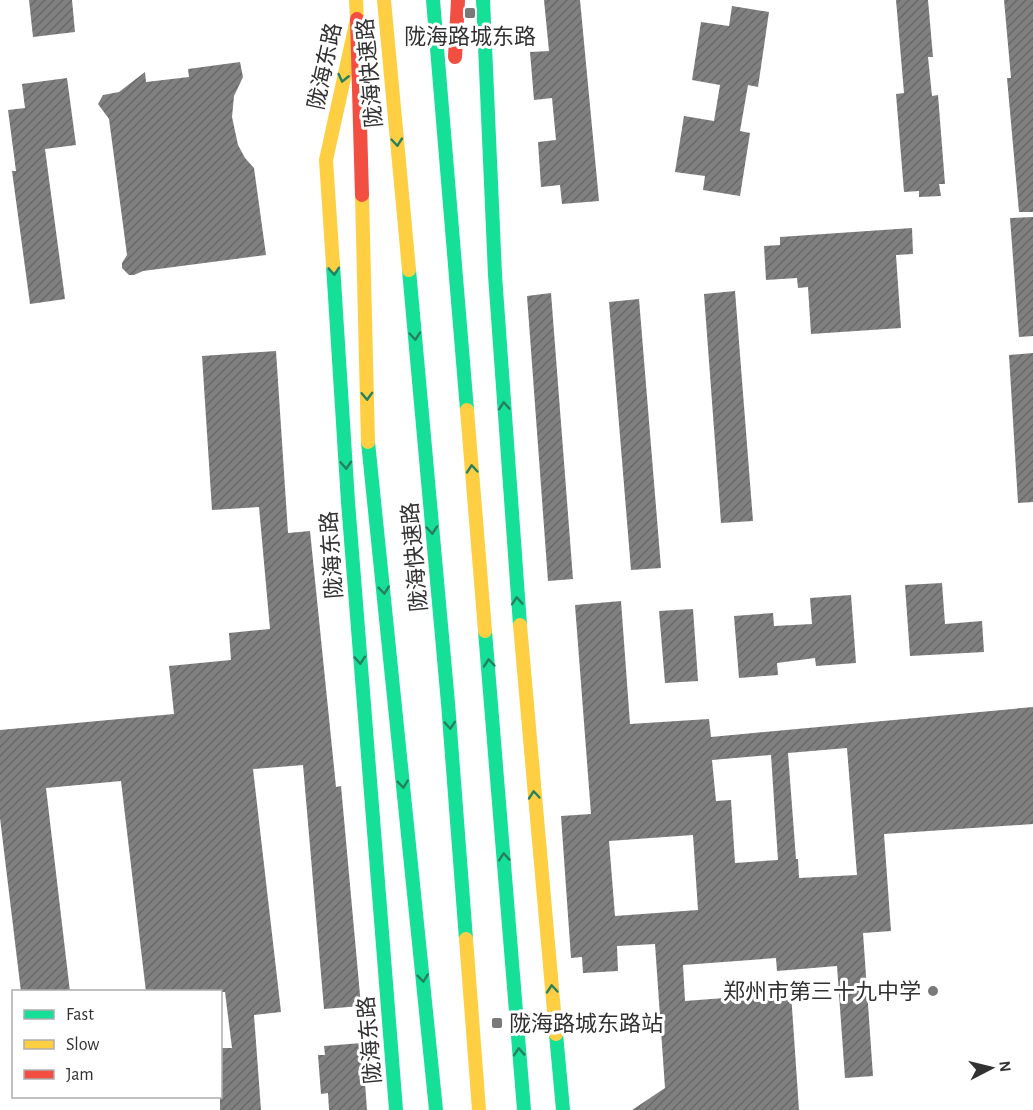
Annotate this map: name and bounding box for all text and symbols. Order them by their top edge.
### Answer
marker: 陇海路城东路 [463,6,477,20]
street label: 陇海快速路 [353,17,386,129]
street label: 陇海东路 [304,21,345,112]
place label: 陇海路城东路 [404,25,536,48]
one-way arrow [337,73,350,83]
one-way arrow [390,137,403,146]
one-way arrow [328,266,341,275]
one-way arrow [408,332,421,341]
one-way arrow [361,392,373,401]
one-way arrow [498,401,511,410]
one-way arrow [339,461,352,470]
one-way arrow [466,464,479,473]
street label: 陇海快速路 [398,501,431,613]
street label: 陇海东路 [317,510,346,600]
one-way arrow [425,526,438,535]
one-way arrow [377,586,390,595]
one-way arrow [511,596,524,605]
one-way arrow [353,655,366,664]
one-way arrow [482,658,495,667]
one-way arrow [443,720,456,729]
one-way arrow [396,780,409,789]
one-way arrow [528,790,541,799]
one-way arrow [498,853,511,862]
one-way arrow [416,974,429,983]
place label: 郑州市第三十九中学 [723,980,921,1003]
one-way arrow [546,984,559,994]
marker: 郑州市第三十九中学 [926,984,940,998]
legend [12,990,222,1098]
street label: 陇海东路 [354,995,385,1085]
text: Fast [66,1006,94,1024]
place label: 陇海路城东路站 [509,1012,663,1035]
marker: 陇海路城东路站 [490,1016,504,1030]
text: Slow [66,1036,99,1054]
north arrow [961,1038,1021,1098]
one-way arrow [513,1047,526,1056]
text: N [996,1060,1014,1073]
text: Jam [66,1066,94,1084]

